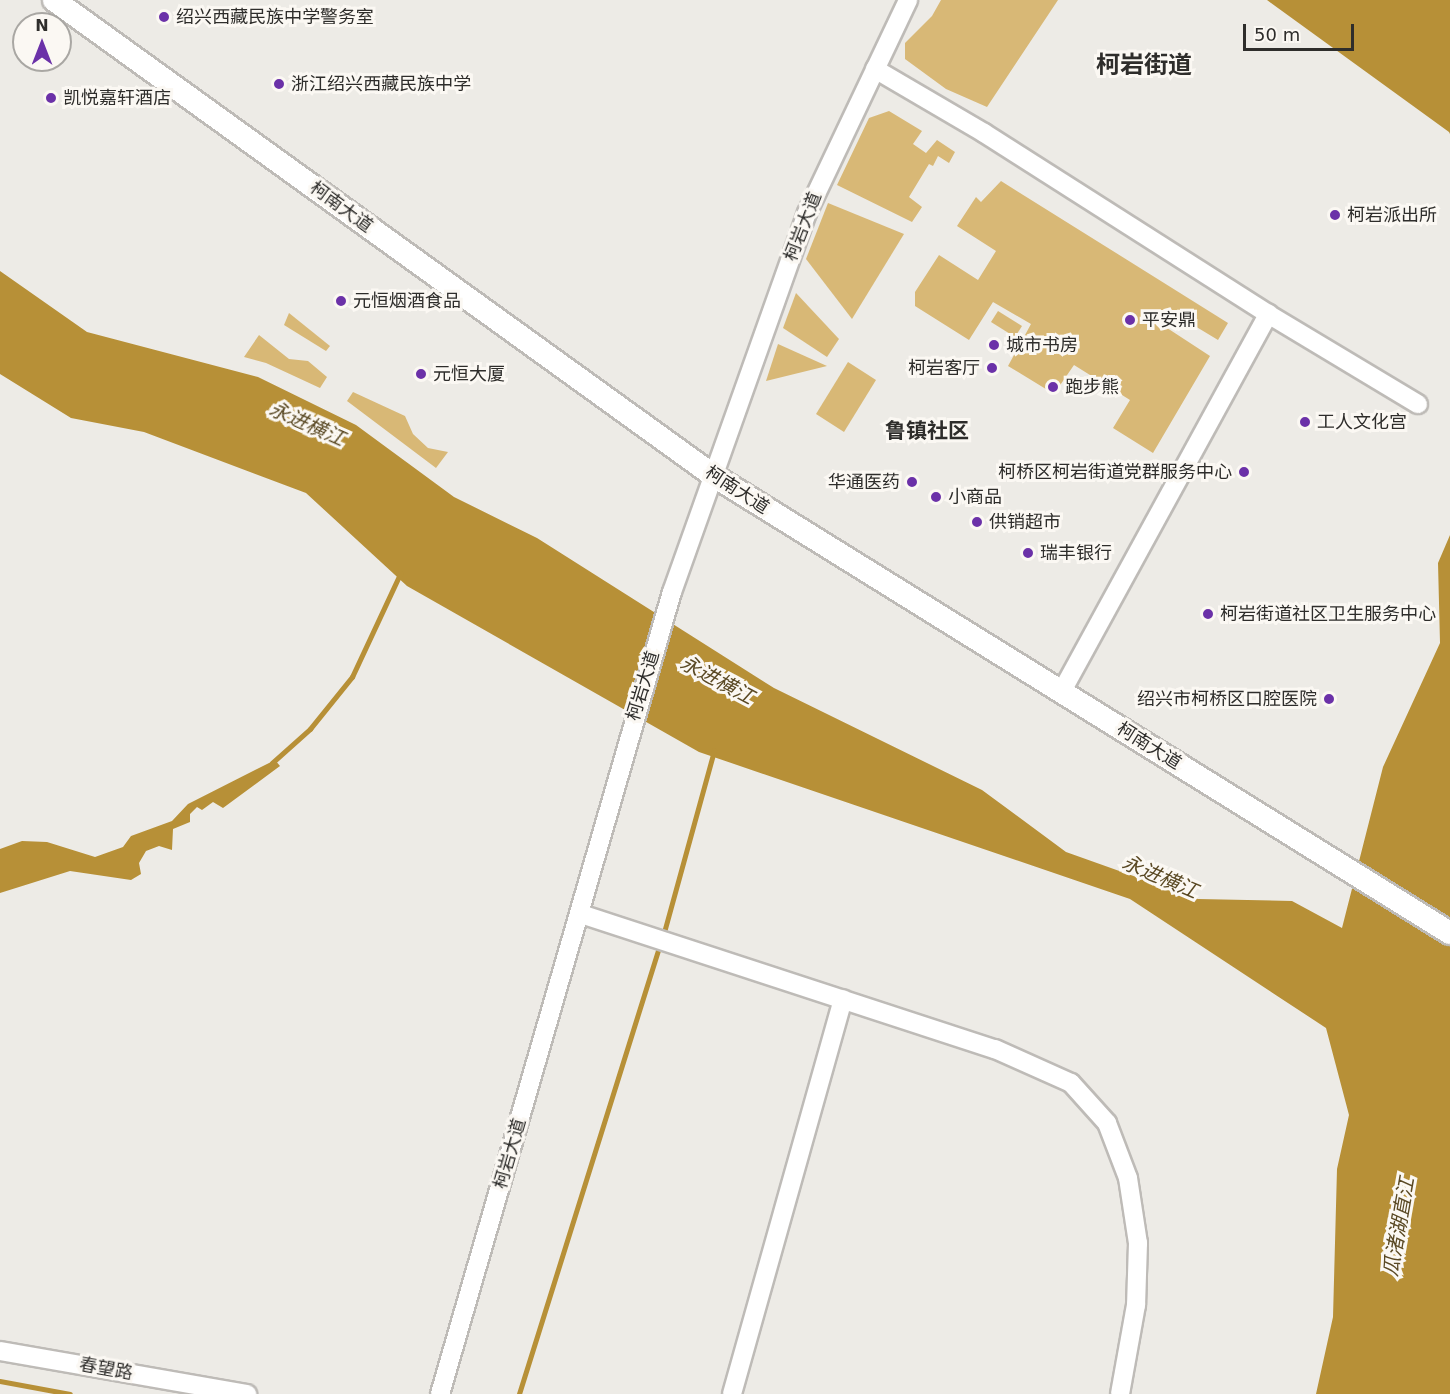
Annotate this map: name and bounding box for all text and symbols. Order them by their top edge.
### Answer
place label: 绍兴西藏民族中学警务室 [176,6,374,28]
marker: 绍兴西藏民族中学警务室 [157,10,171,24]
north arrow [12,12,72,72]
scale bar [1246,12,1357,50]
text: N [35,16,49,35]
text: 50 m [1254,24,1300,45]
district label: 柯岩街道 [1096,52,1192,80]
place label: 浙江绍兴西藏民族中学 [291,73,471,95]
marker: 浙江绍兴西藏民族中学 [272,77,286,91]
place label: 凯悦嘉轩酒店 [63,87,171,109]
marker: 凯悦嘉轩酒店 [44,91,58,105]
street label: 柯南大道 [306,177,376,237]
street label: 柯岩大道 [780,190,826,264]
place label: 柯岩派出所 [1347,204,1437,226]
marker: 柯岩派出所 [1328,208,1342,222]
place label: 元恒烟酒食品 [353,290,461,312]
marker: 元恒烟酒食品 [334,294,348,308]
place label: 平安鼎 [1142,309,1196,331]
marker: 平安鼎 [1123,313,1137,327]
place label: 城市书房 [1006,334,1078,356]
marker: 城市书房 [987,338,1001,352]
place label: 柯岩客厅 [908,357,980,379]
marker: 柯岩客厅 [985,361,999,375]
place label: 元恒大厦 [433,363,505,385]
marker: 元恒大厦 [414,367,428,381]
place label: 跑步熊 [1065,376,1119,398]
marker: 跑步熊 [1046,380,1060,394]
water label: 永进横江 [266,397,348,451]
place label: 工人文化宫 [1317,411,1407,433]
marker: 工人文化宫 [1298,415,1312,429]
district label: 鲁镇社区 [885,418,969,444]
street label: 柯南大道 [701,461,773,519]
place label: 柯桥区柯岩街道党群服务中心 [998,461,1232,483]
marker: 柯桥区柯岩街道党群服务中心 [1237,465,1251,479]
place label: 华通医药 [828,471,900,493]
marker: 华通医药 [905,475,919,489]
place label: 小商品 [948,486,1002,508]
marker: 小商品 [929,490,943,504]
place label: 供销超市 [989,511,1061,533]
marker: 供销超市 [970,515,984,529]
place label: 瑞丰银行 [1040,542,1112,564]
marker: 瑞丰银行 [1021,546,1035,560]
place label: 柯岩街道社区卫生服务中心 [1220,603,1436,625]
marker: 柯岩街道社区卫生服务中心 [1201,607,1215,621]
street label: 柯岩大道 [622,648,664,724]
water label: 永进横江 [676,651,758,709]
place label: 绍兴市柯桥区口腔医院 [1137,688,1317,710]
marker: 绍兴市柯桥区口腔医院 [1322,692,1336,706]
street label: 柯南大道 [1113,718,1185,774]
water label: 永进横江 [1118,850,1202,904]
street label: 柯岩大道 [490,1116,530,1192]
water label: 瓜渚湖直江 [1378,1176,1420,1278]
street label: 春望路 [78,1354,134,1384]

